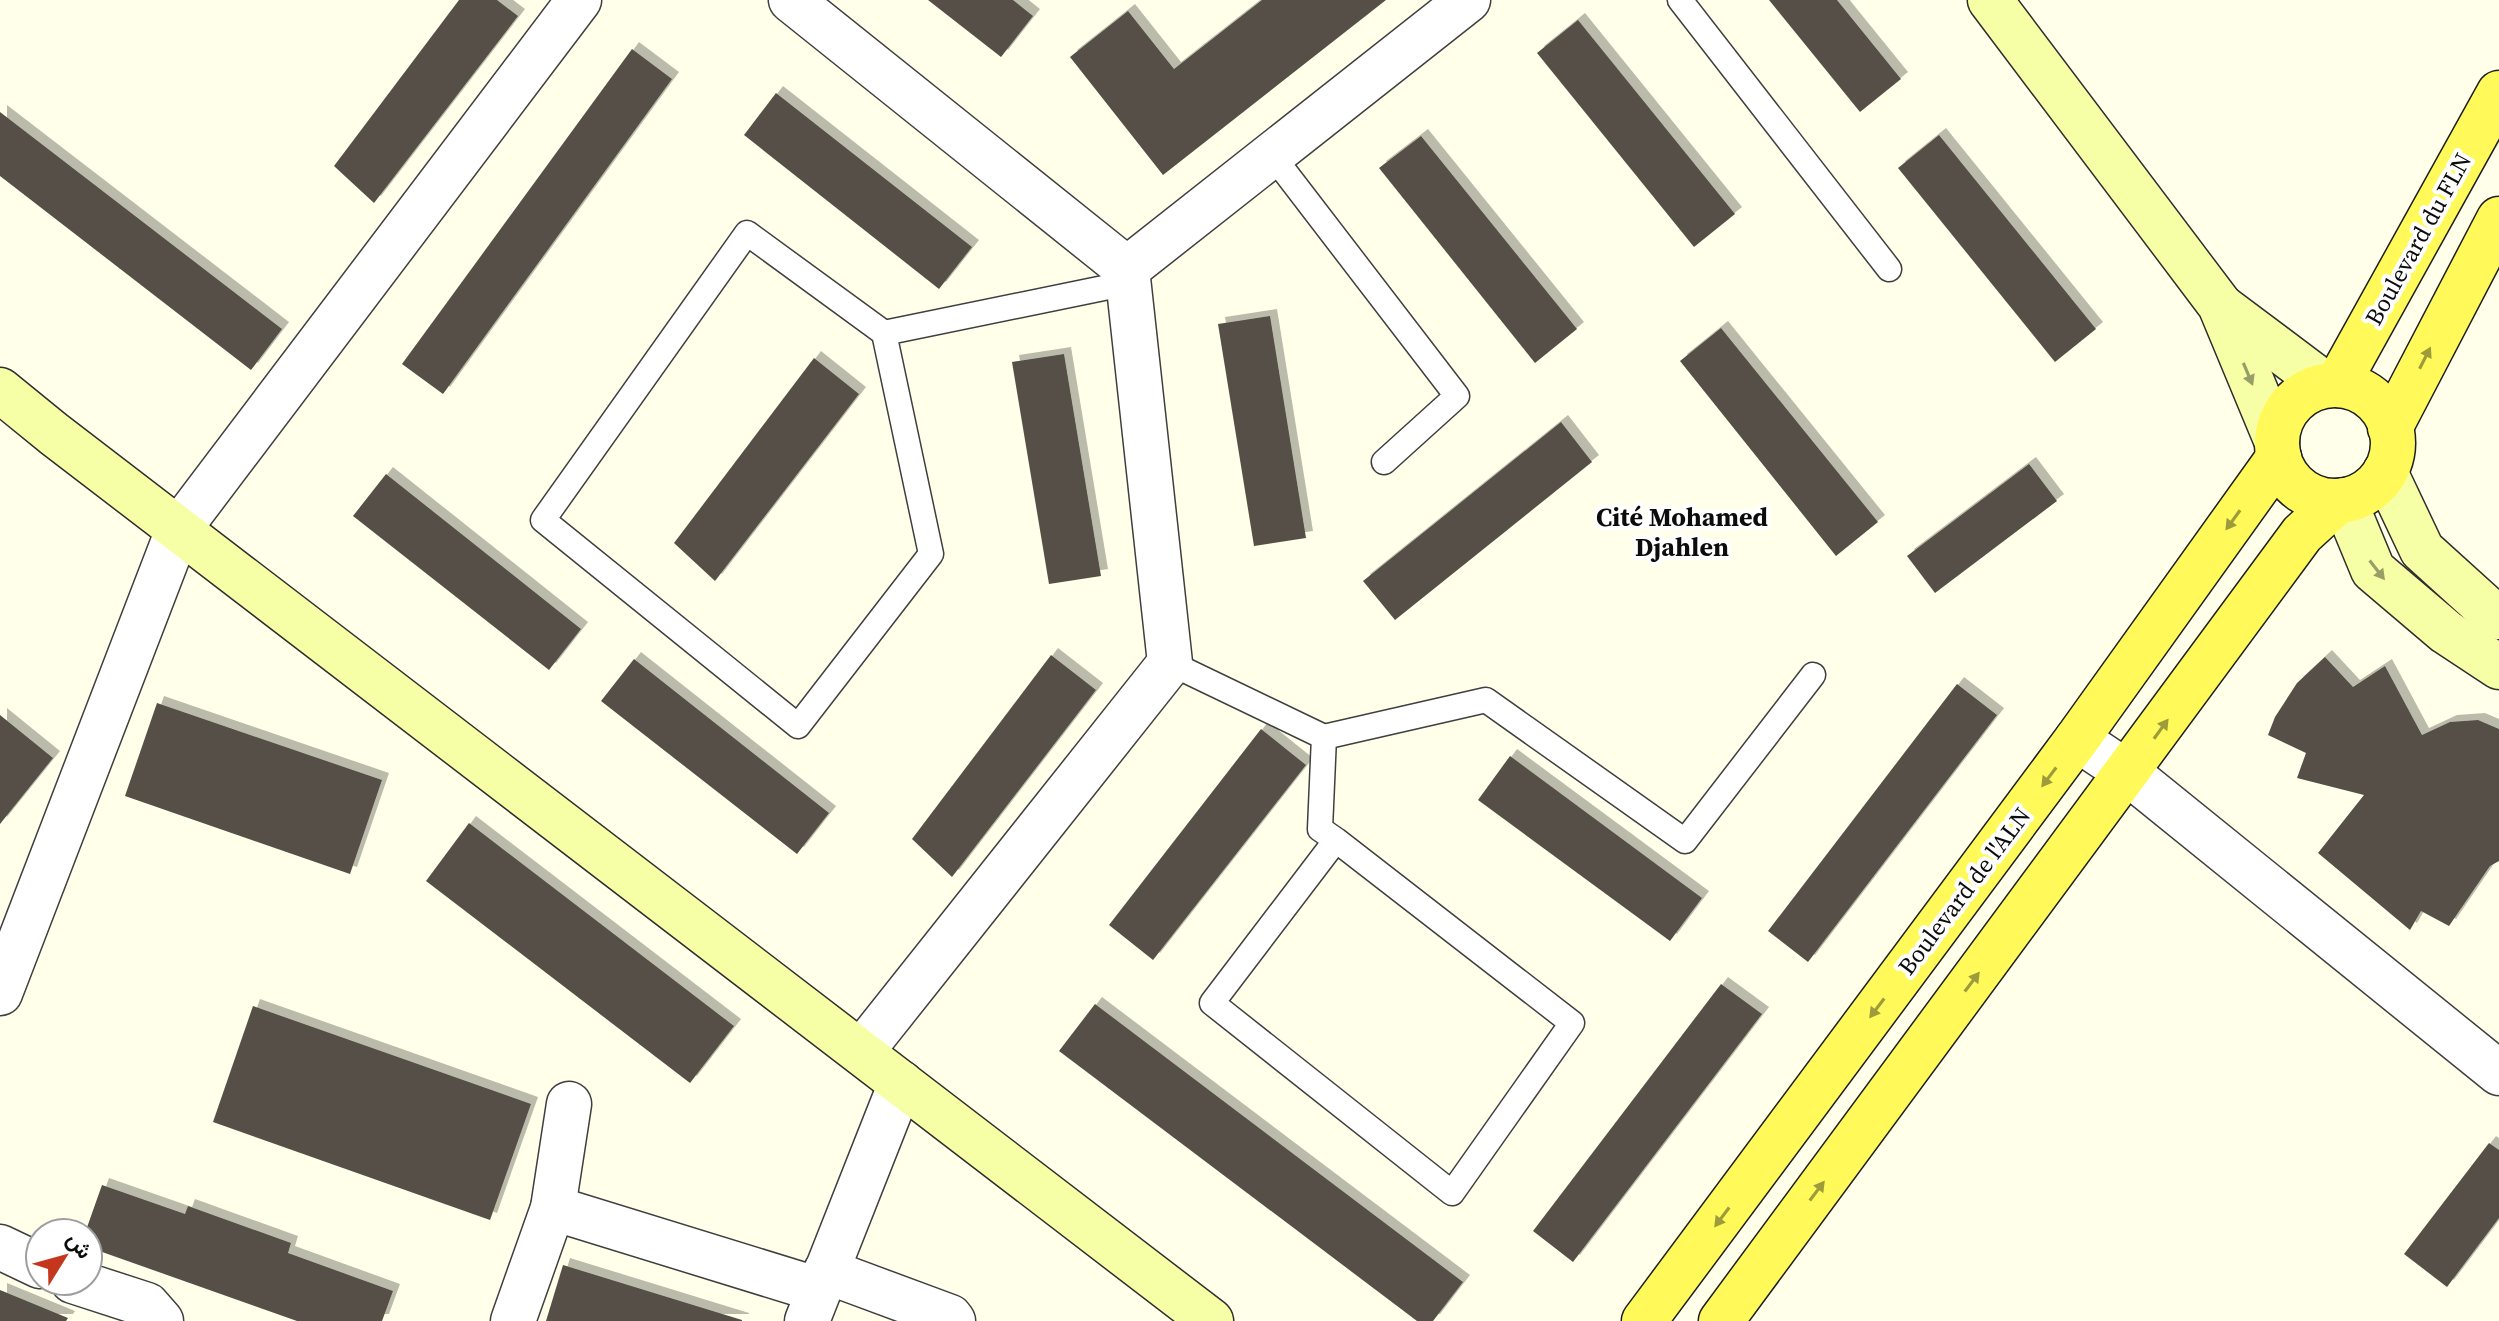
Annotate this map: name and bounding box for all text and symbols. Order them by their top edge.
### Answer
street label: Boulevard du FLN [2357,147,2479,331]
one-way arrow [2419,347,2432,370]
one-way arrow [2242,362,2255,385]
district label: Cité Mohamed Djahlen [1596,499,1768,565]
one-way arrow [2226,510,2242,531]
one-way arrow [2368,560,2384,580]
one-way arrow [2152,718,2168,739]
one-way arrow [2041,766,2057,788]
street label: Boulevard de l'ALN [1890,800,2038,982]
one-way arrow [1964,972,1980,993]
one-way arrow [1869,997,1885,1019]
one-way arrow [1809,1181,1825,1201]
one-way arrow [1714,1206,1730,1228]
north arrow [24,1217,104,1297]
text: ش [60,1225,100,1265]

